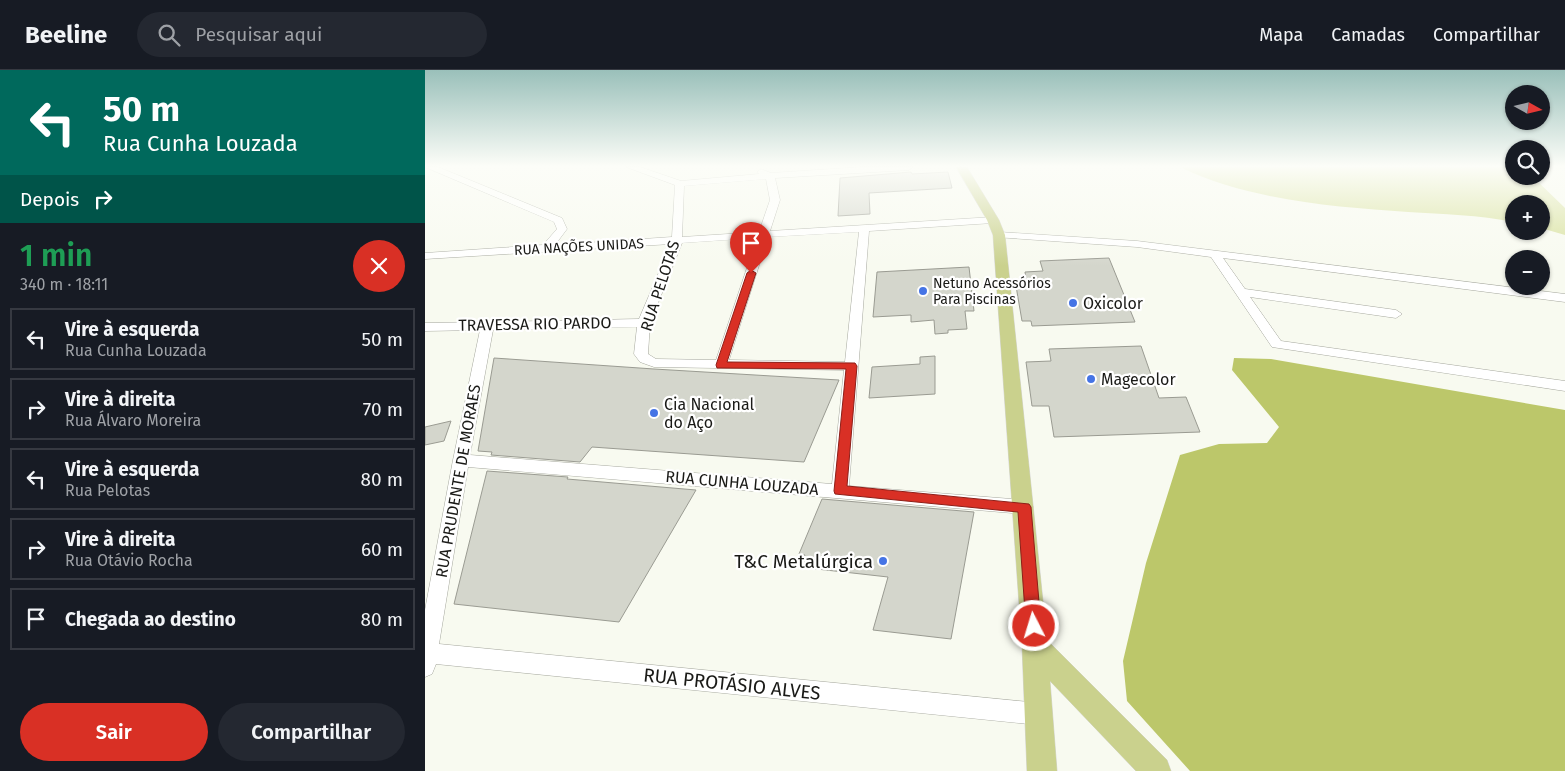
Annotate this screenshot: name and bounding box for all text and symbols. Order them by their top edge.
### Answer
search box [137,12,487,57]
text: Beeline [25,21,107,49]
icon: search [155,21,183,49]
text: Pesquisar aqui [195,23,322,46]
text: Mapa [1259,24,1303,46]
text: Camadas [1331,24,1405,46]
text: Compartilhar [1433,24,1540,46]
north arrow [1505,85,1550,130]
map controls [1505,85,1550,295]
text: 50 m [103,88,180,130]
icon: left [20,90,85,155]
text: Rua Cunha Louzada [103,130,298,157]
button: search [1505,140,1550,185]
icon: right [89,185,117,213]
text: Depois [20,188,79,211]
button: + [1505,195,1550,240]
pin [730,222,772,273]
icon: arrive [737,229,765,257]
street label: RUA NAÇÕES UNIDAS [514,234,645,259]
text: 1 min [20,238,92,274]
street label: RUA PELOTAS [636,238,684,334]
button: close [353,240,405,292]
button: − [1505,250,1550,295]
text: 340 m · 18:11 [20,275,108,294]
place label: Netuno Acessórios Para Piscinas [933,275,1051,308]
marker: Netuno Acessórios Para Piscinas [917,285,929,297]
place label: Oxicolor [1083,294,1144,313]
marker: Oxicolor [1067,297,1079,309]
street label: TRAVESSA RIO PARDO [458,313,612,335]
text: Vire à esquerda [65,318,199,341]
icon: left [22,325,50,353]
text: 50 m [362,328,403,351]
text: Rua Cunha Louzada [65,341,207,360]
place label: Magecolor [1101,370,1176,389]
marker: Magecolor [1085,373,1097,385]
street label: RUA PRUDENTE DE MORAES [432,382,484,579]
text: Vire à direita [65,388,175,411]
icon: right [22,395,50,423]
place label: Cia Nacional do Aço [664,395,754,433]
text: 70 m [363,398,403,421]
marker: Cia Nacional do Aço [648,407,660,419]
text: Rua Álvaro Moreira [65,411,201,430]
text: Vire à esquerda [65,458,199,481]
icon: left [22,465,50,493]
street label: RUA CUNHA LOUZADA [665,467,820,499]
text: 80 m [361,468,403,491]
text: Rua Pelotas [65,481,150,500]
text: Vire à direita [65,528,175,551]
icon: right [22,535,50,563]
text: 60 m [361,538,403,561]
place label: T&C Metalúrgica [734,550,873,573]
text: Rua Otávio Rocha [65,551,193,570]
marker: T&C Metalúrgica [877,555,889,567]
position arrow [1007,599,1059,651]
icon: arrive [22,605,50,633]
text: Chegada ao destino [65,608,236,631]
text: 80 m [361,608,403,631]
street label: RUA PROTÁSIO ALVES [642,663,822,705]
button: Sair [20,703,208,761]
button: Compartilhar [218,703,405,761]

